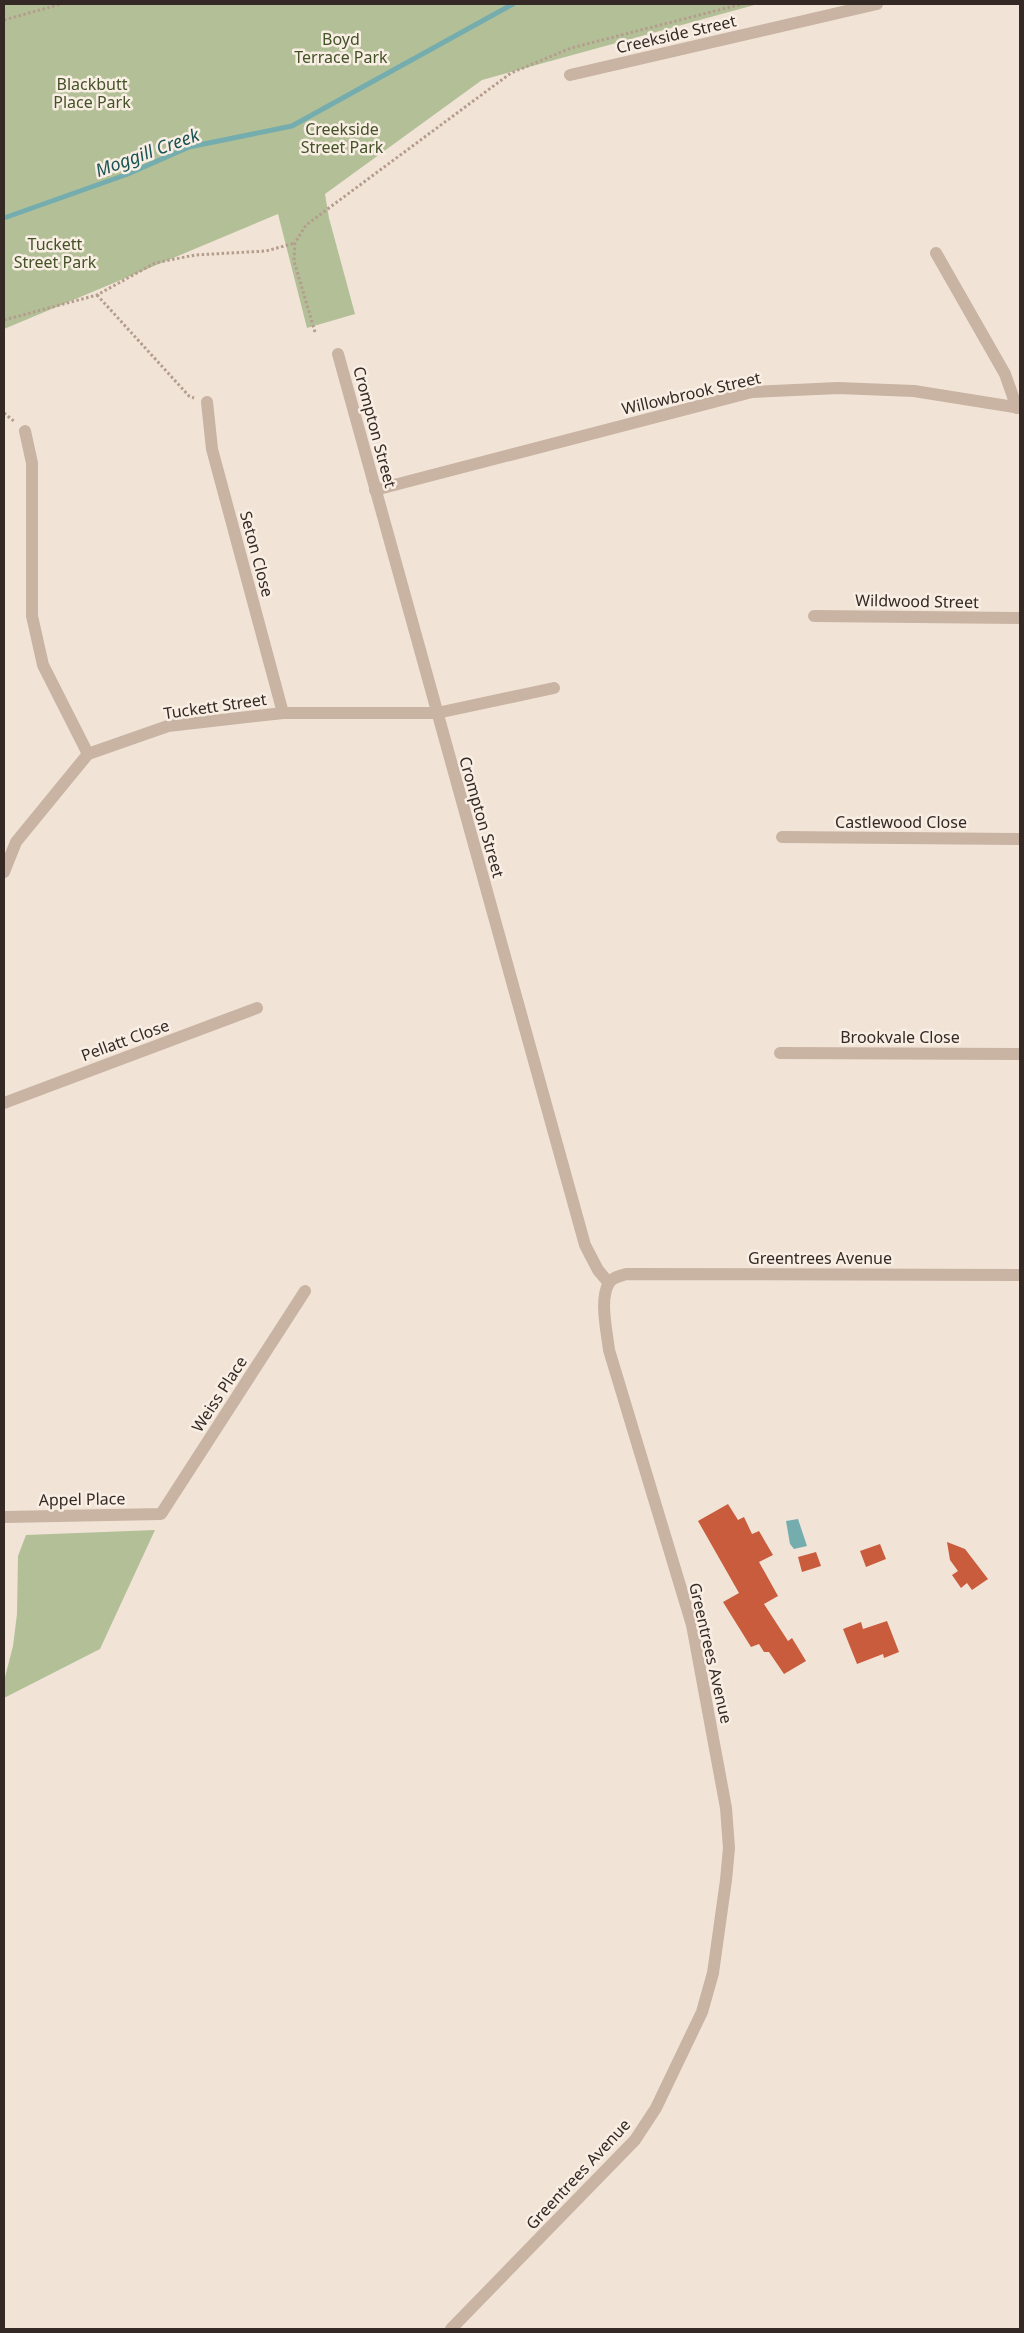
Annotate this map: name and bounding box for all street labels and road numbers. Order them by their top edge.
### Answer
street label: Creekside Street [614,9,738,58]
street label: Crompton Street [348,364,402,490]
street label: Willowbrook Street [619,366,763,420]
street label: Seton Close [235,509,279,599]
street label: Wildwood Street [855,589,979,613]
street label: Tuckett Street [162,688,268,724]
street label: Crompton Street [454,754,510,880]
street label: Castlewood Close [835,811,967,833]
street label: Pellatt Close [78,1014,172,1066]
street label: Brookvale Close [840,1026,960,1048]
street label: Greentrees Avenue [748,1247,892,1269]
street label: Weiss Place [186,1352,252,1436]
street label: Appel Place [38,1487,126,1511]
street label: Greentrees Avenue [684,1580,738,1726]
street label: Greentrees Avenue [521,2114,635,2234]

